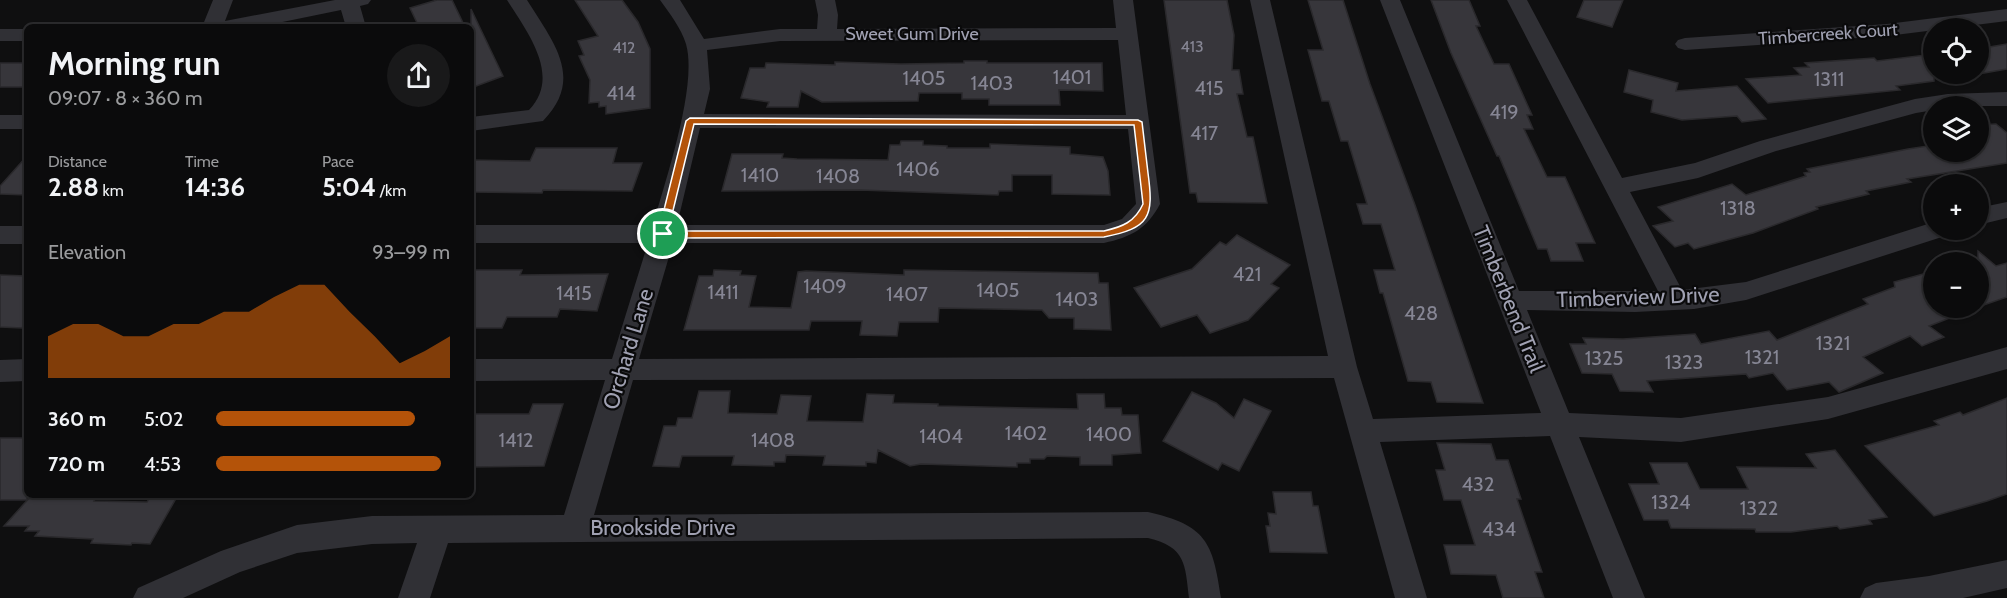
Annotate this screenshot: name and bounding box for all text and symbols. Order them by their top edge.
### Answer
street label: Timbercreek Court [1758,18,1898,50]
map controls [1923,18,1989,318]
button: locate [1923,18,1989,84]
street label: Sweet Gum Drive [845,23,979,45]
house number: 413 [1180,37,1204,56]
house number: 412 [613,38,635,57]
text: Morning run [48,43,220,83]
button: share [387,44,450,107]
house number: 1401 [1053,65,1091,89]
house number: 1405 [903,66,945,90]
house number: 1311 [1814,67,1844,91]
house number: 1403 [971,71,1013,95]
house number: 415 [1195,76,1223,100]
house number: 414 [606,81,636,105]
text: 09:07 · 8 × 360 m [48,86,202,110]
button: layers [1923,96,1989,162]
house number: 419 [1489,100,1519,124]
house number: 417 [1190,121,1218,145]
text: Distance [48,152,107,171]
text: Time [185,152,219,171]
text: Pace [322,152,354,171]
house number: 1406 [896,157,940,181]
house number: 1410 [741,163,779,187]
house number: 1408 [816,164,860,188]
text: 2.88 [48,171,99,203]
text: 14:36 [185,171,245,203]
text: 5:04 [322,171,376,203]
button: + [1923,174,1989,240]
text: km [99,181,124,200]
text: /km [376,181,406,200]
house number: 1318 [1720,196,1756,220]
pin [637,208,688,259]
icon: arrive [646,217,679,250]
street label: Timberbend Trail [1467,222,1551,377]
text: Elevation [48,240,126,264]
text: 93–99 m [372,240,450,264]
button: − [1923,252,1989,318]
house number: 421 [1233,262,1261,286]
house number: 1409 [803,274,847,298]
house number: 1405 [977,278,1019,302]
house number: 1411 [707,280,739,304]
house number: 1415 [556,281,592,305]
street label: Timberview Drive [1556,281,1720,313]
house number: 1407 [886,282,928,306]
street label: Orchard Lane [597,285,659,413]
house number: 1403 [1056,287,1098,311]
house number: 428 [1404,301,1438,325]
house number: 1321 [1816,331,1850,355]
house number: 1321 [1745,345,1779,369]
house number: 1325 [1585,346,1623,370]
house number: 1323 [1665,350,1703,374]
text: 360 m [48,407,106,431]
text: 5:02 [144,407,183,431]
house number: 1402 [1005,421,1047,445]
house number: 1400 [1086,422,1132,446]
house number: 1404 [919,424,963,448]
house number: 1412 [498,428,534,452]
house number: 1408 [751,428,795,452]
text: 720 m [48,452,105,476]
text: 4:53 [144,452,181,476]
house number: 432 [1462,472,1494,496]
house number: 1324 [1651,490,1691,514]
house number: 1322 [1740,496,1778,520]
street label: Brookside Drive [590,514,736,541]
house number: 434 [1482,517,1516,541]

